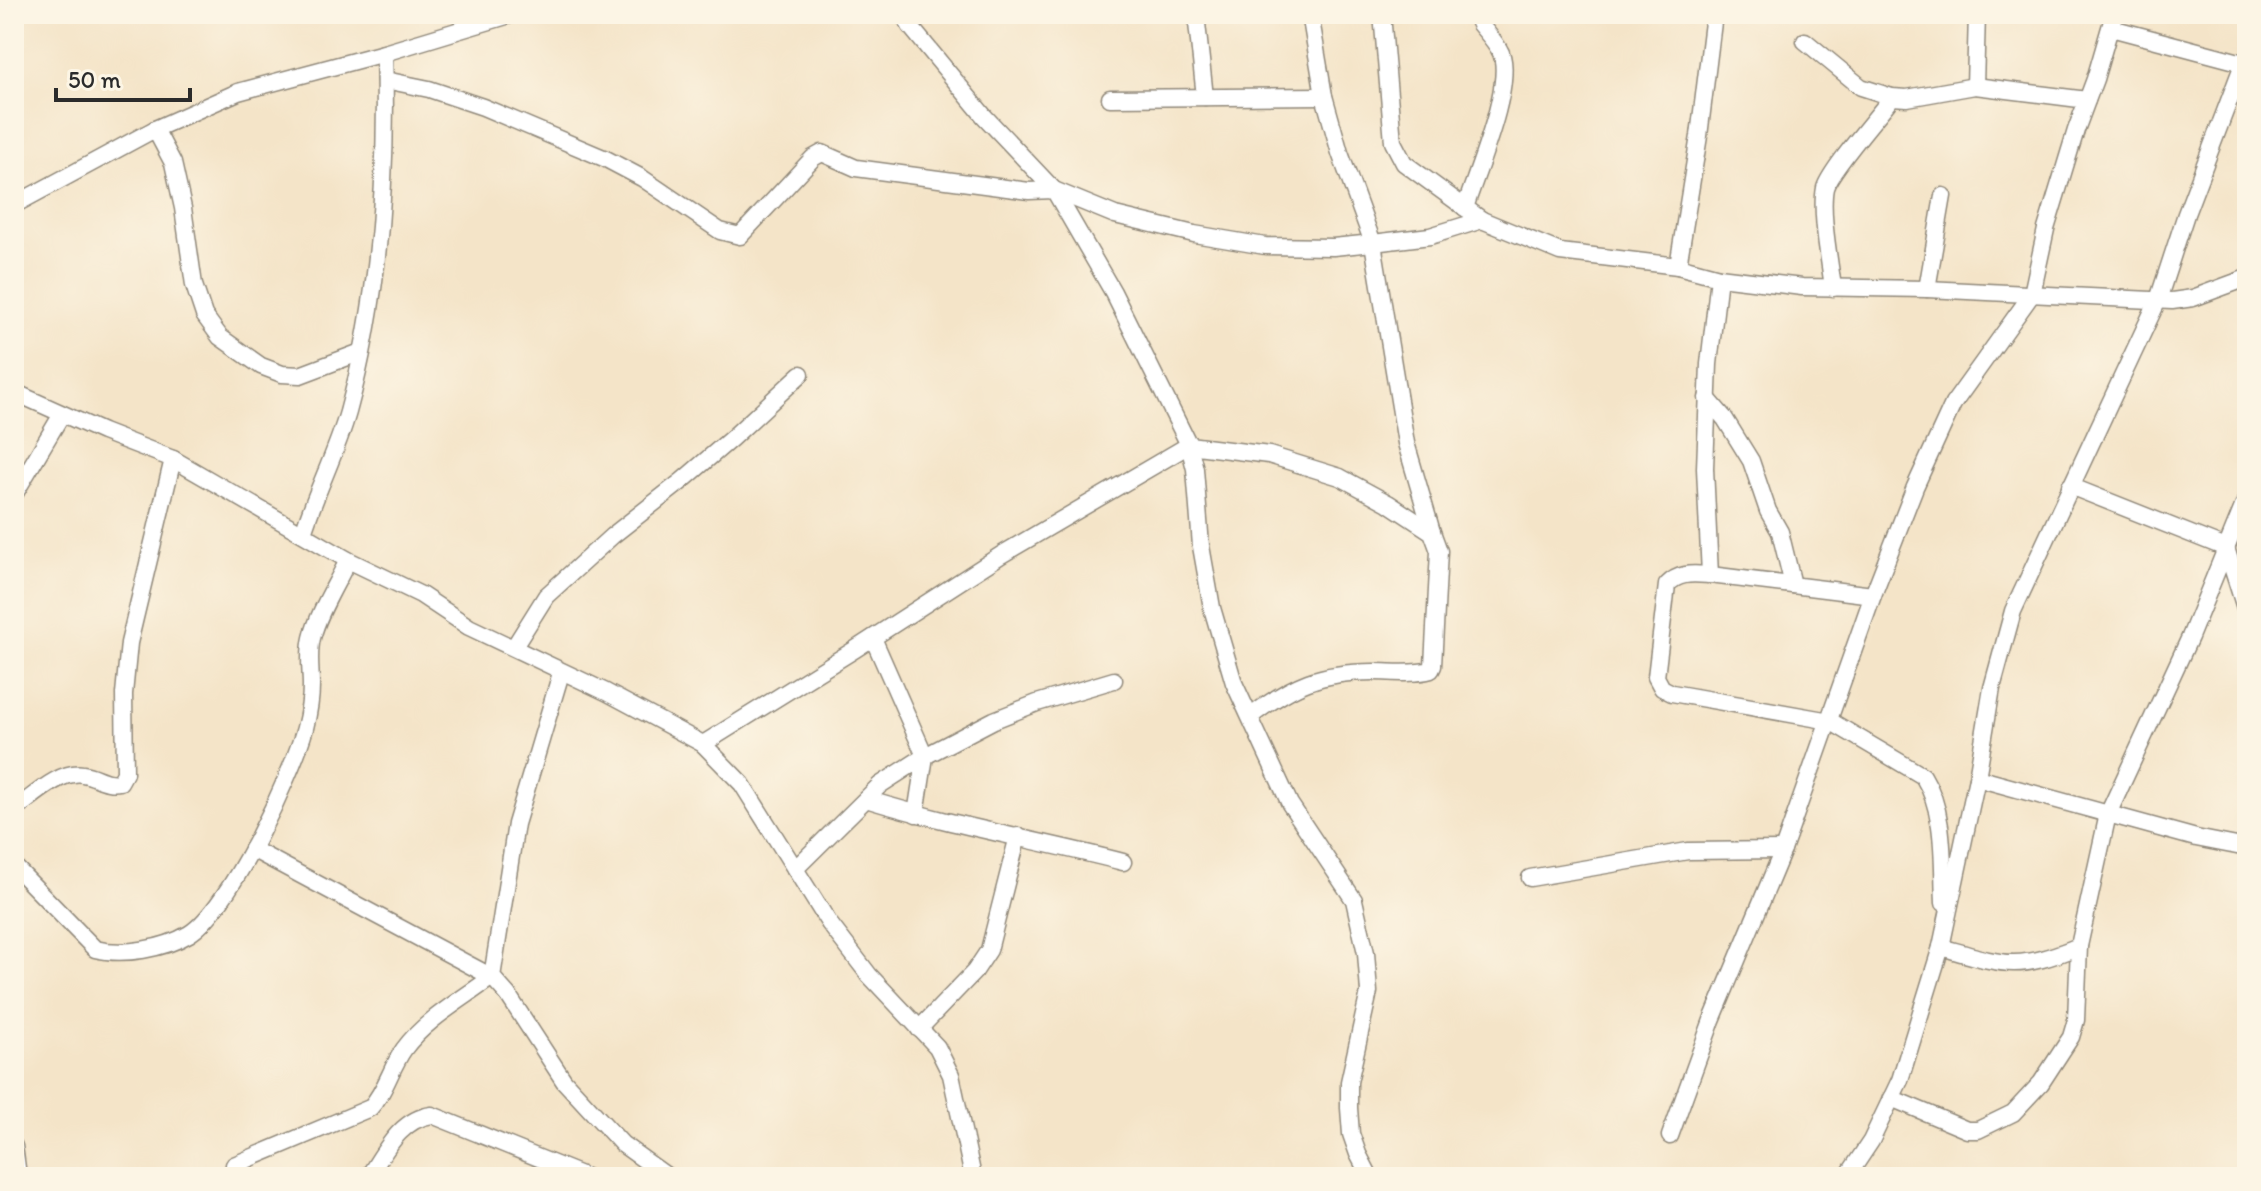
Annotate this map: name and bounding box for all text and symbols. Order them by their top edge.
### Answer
scale bar [56,52,190,102]
text: 50 m [68,65,121,94]

